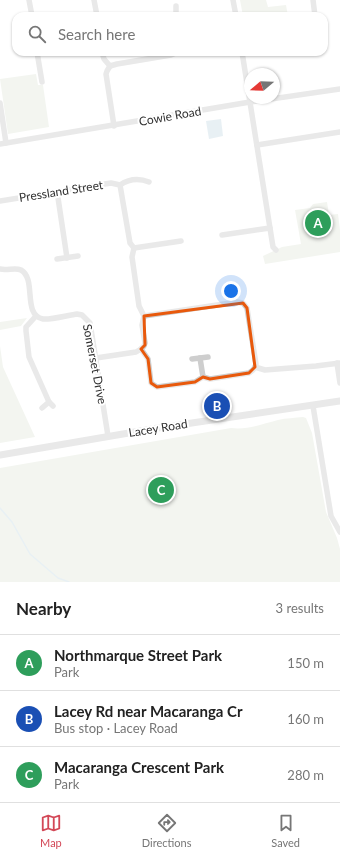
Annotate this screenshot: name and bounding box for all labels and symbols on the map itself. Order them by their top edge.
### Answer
north arrow [244,68,280,104]
street label: Cowie Road [138,103,202,129]
street label: Pressland Street [18,177,105,205]
pin: A [305,208,331,238]
your location [221,281,241,301]
street label: Somerset Drive [80,323,110,405]
pin: B [204,391,230,421]
street label: Lacey Road [127,416,189,440]
pin: C [148,475,174,505]

